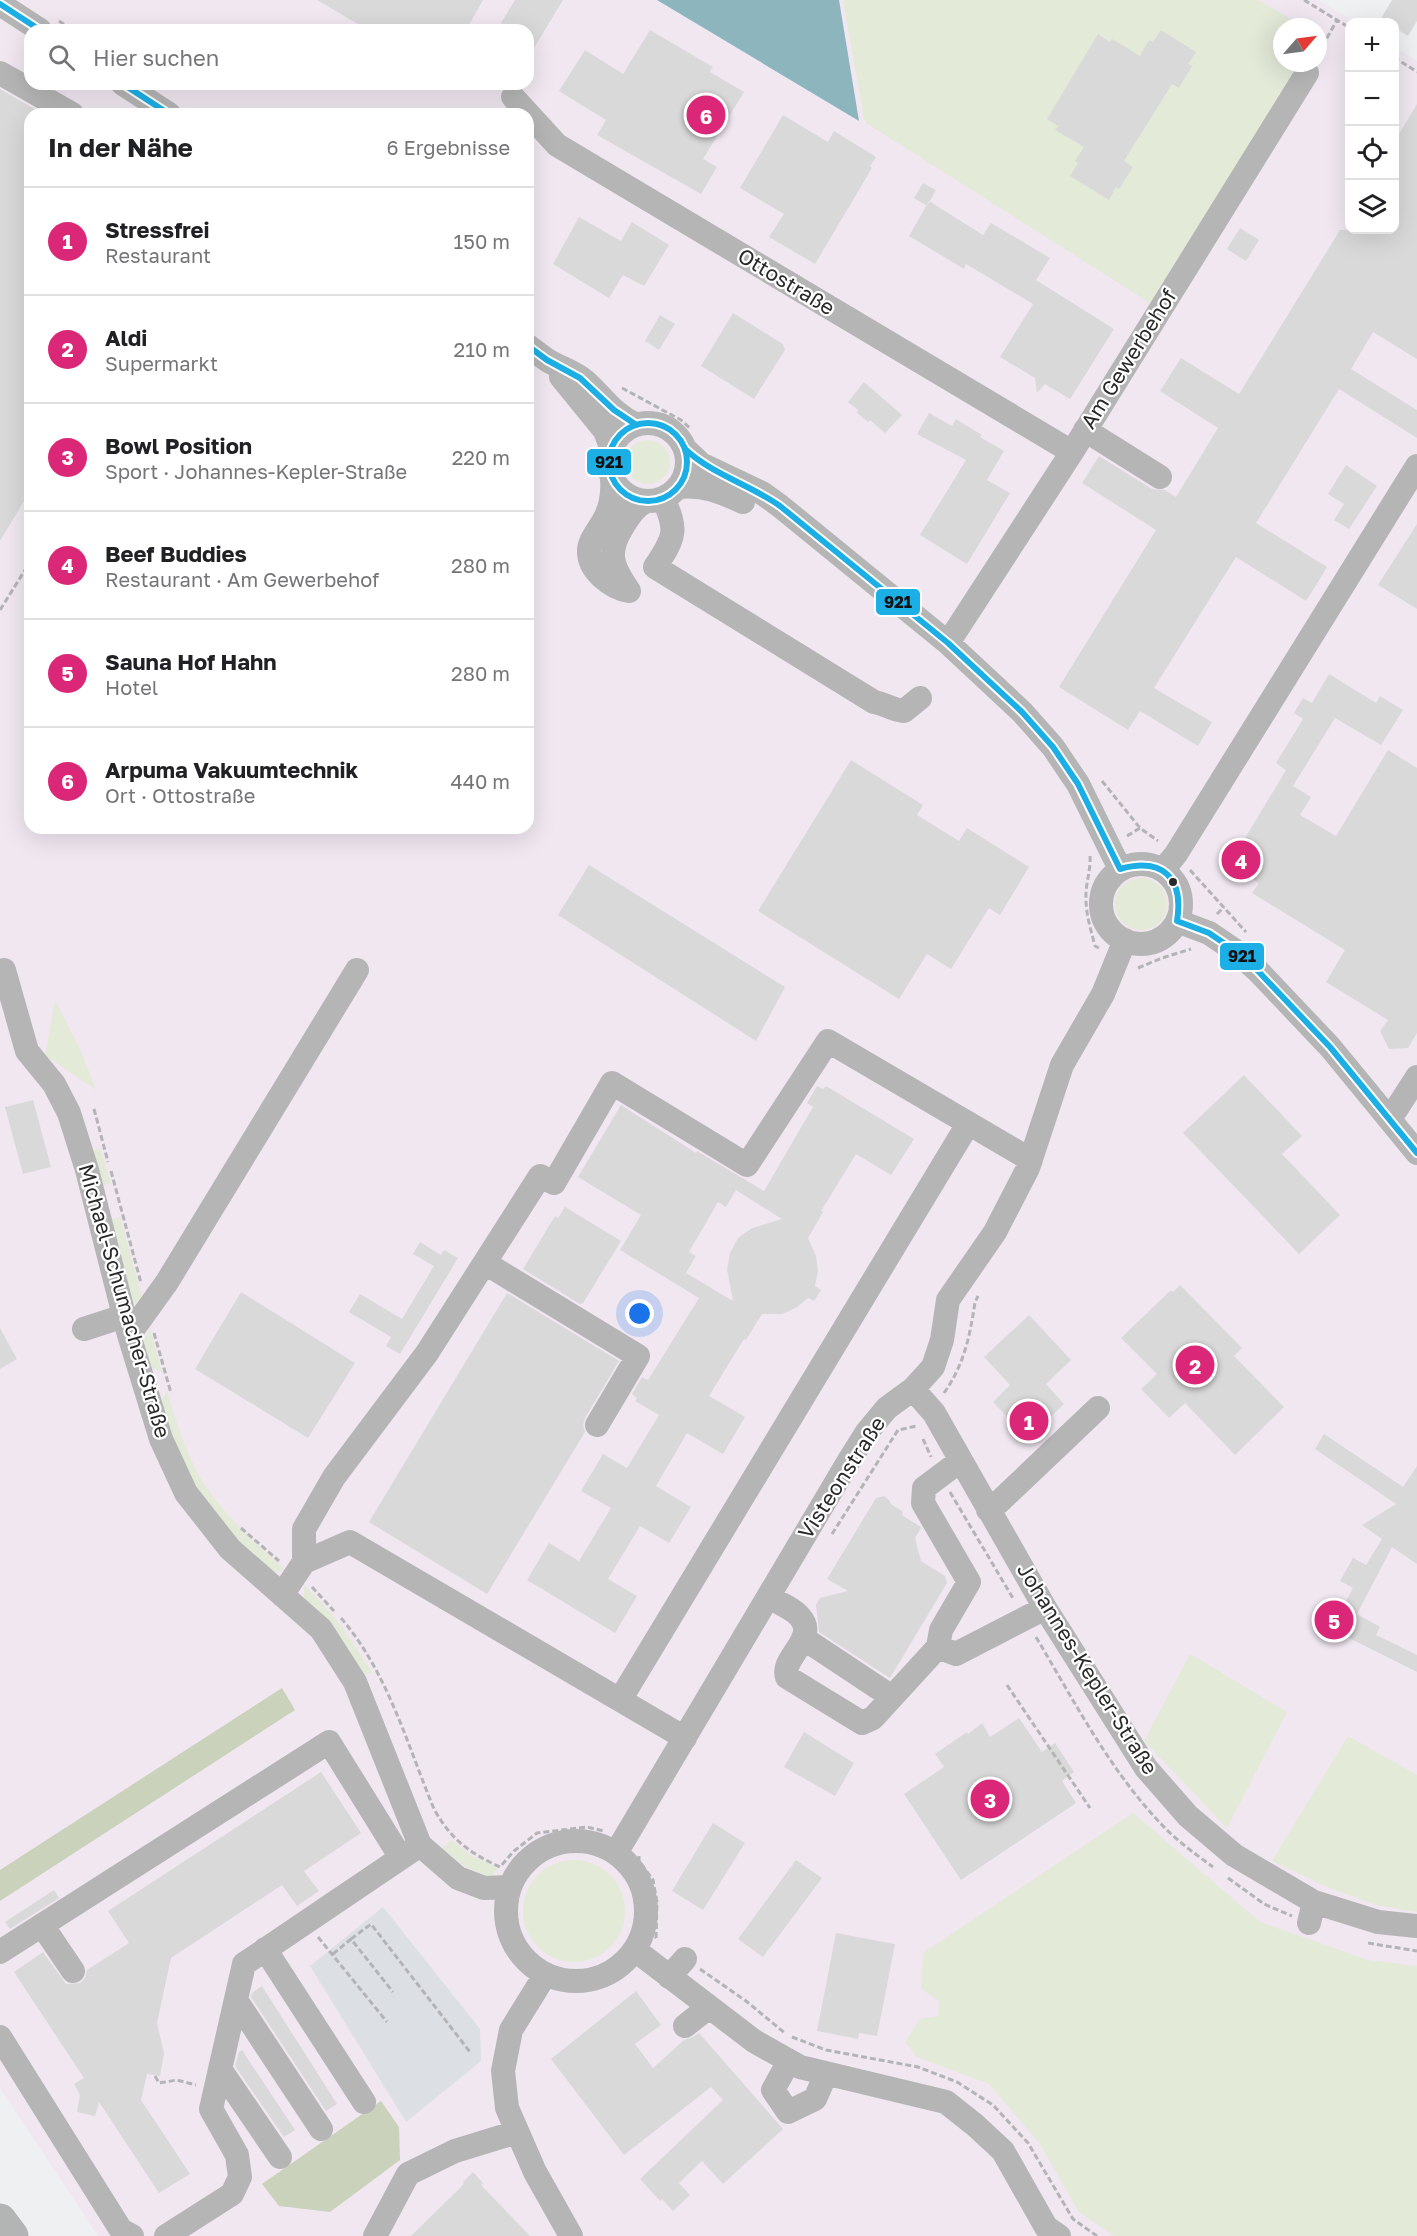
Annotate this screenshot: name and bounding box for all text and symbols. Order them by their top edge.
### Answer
north arrow [1273,18,1327,72]
map controls [1345,18,1399,234]
button: + [1345,18,1399,72]
search box [24,24,534,90]
icon: search [45,41,78,74]
text: Hier suchen [93,44,219,71]
button: − [1345,72,1399,126]
pin: 6 [686,92,726,138]
button: locate [1345,126,1399,180]
text: In der Nähe [48,132,193,163]
text: 6 Ergebnisse [386,135,510,159]
button: layers [1345,180,1399,234]
text: Stressfrei [105,216,209,243]
text: 1 [62,229,73,253]
text: 150 m [454,229,510,253]
street label: Ottostraße [733,242,840,320]
text: Restaurant [105,243,211,267]
street label: Am Gewerbehof [1075,283,1182,433]
text: Aldi [105,324,147,351]
text: 2 [61,337,74,361]
text: 210 m [454,337,510,361]
text: Supermarkt [105,351,218,375]
text: Bowl Position [105,432,252,459]
text: 3 [61,445,74,469]
text: 220 m [452,445,510,469]
line badge: 921 [586,448,632,476]
text: 921 [595,452,623,472]
text: Sport · Johannes-Kepler-Straße [105,459,407,483]
text: Beef Buddies [105,540,247,567]
text: 4 [61,553,74,577]
text: 280 m [451,553,510,577]
text: Restaurant · Am Gewerbehof [105,567,379,591]
line badge: 921 [875,588,921,616]
text: 921 [884,592,912,612]
text: Sauna Hof Hahn [105,648,277,675]
text: 5 [61,661,74,685]
text: 280 m [451,661,510,685]
text: Hotel [105,675,158,699]
text: Arpuma Vakuumtechnik [105,756,358,783]
text: 6 [61,769,74,793]
text: 440 m [451,769,510,793]
text: Ort · Ottostraße [105,783,255,807]
pin: 4 [1222,838,1260,882]
unlabelled marker [1167,876,1179,888]
line badge: 921 [1219,942,1265,971]
text: 921 [1228,946,1256,966]
street label: Michael-Schumacher-Straße [73,1161,177,1441]
your location [625,1299,654,1328]
pin: 2 [1176,1342,1214,1388]
pin: 1 [1010,1398,1048,1444]
street label: Visteonstraße [792,1411,890,1544]
street label: Johannes-Kepler-Straße [1012,1558,1164,1779]
pin: 5 [1314,1598,1354,1642]
pin: 3 [970,1776,1010,1822]

